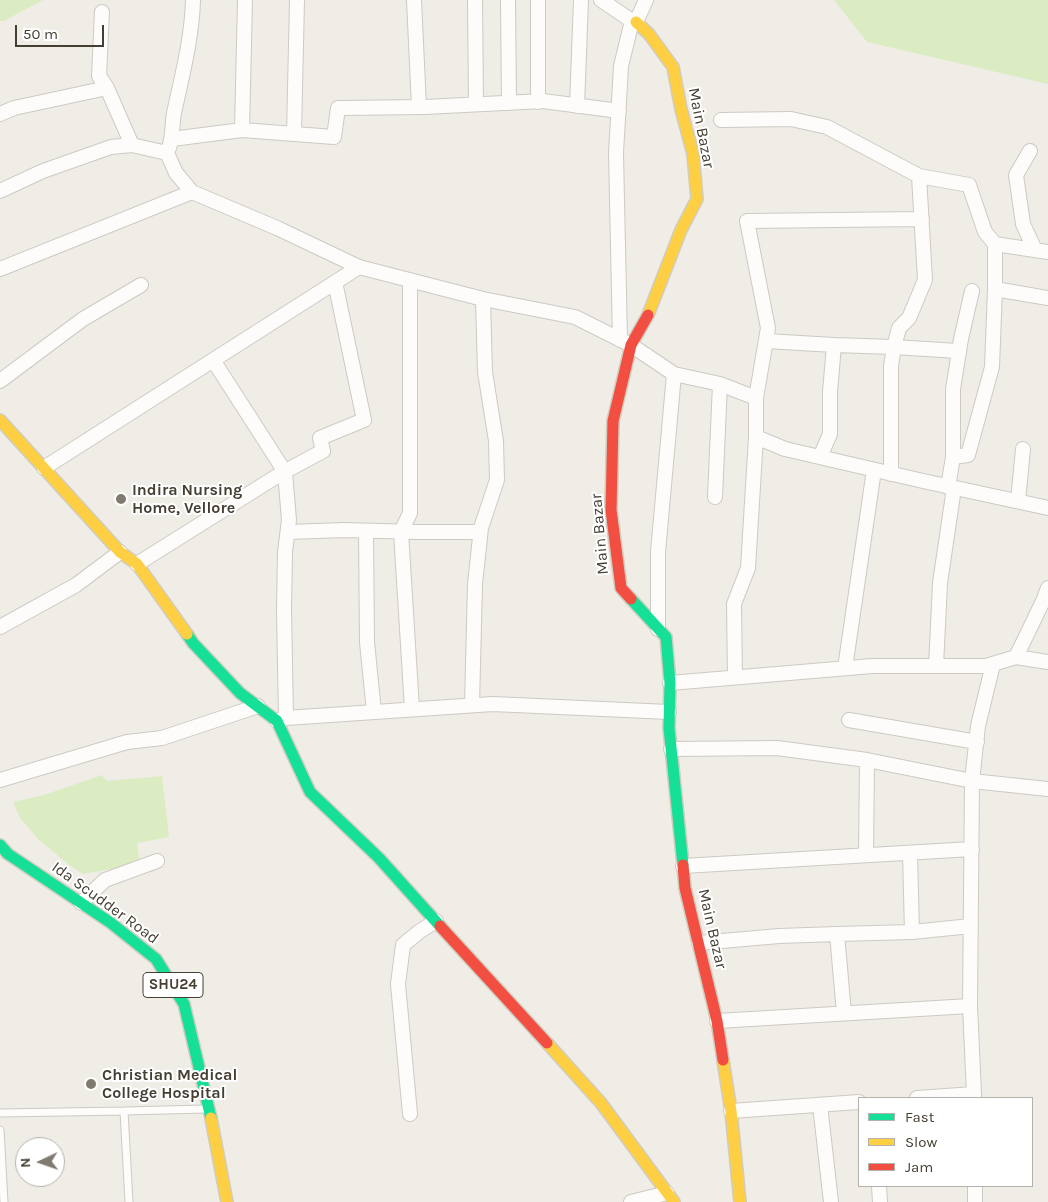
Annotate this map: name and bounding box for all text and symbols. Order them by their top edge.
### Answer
scale bar [18,15,106,47]
text: 50 m [23,25,58,43]
street label: Main Bazar [684,86,718,170]
place label: Indira Nursing Home, Vellore [132,480,242,518]
marker: Indira Nursing Home, Vellore [114,492,128,506]
street label: Main Bazar [587,493,613,575]
street label: Ida Scudder Road [48,858,162,948]
street label: Main Bazar [693,887,731,971]
road number: SHU24 [143,972,203,998]
place label: Christian Medical College Hospital [102,1065,237,1103]
marker: Christian Medical College Hospital [84,1077,98,1091]
legend [858,1097,1033,1187]
text: Fast [905,1108,934,1126]
text: Slow [905,1133,937,1151]
north arrow [15,1137,65,1187]
text: N [17,1157,34,1168]
text: Jam [905,1158,933,1176]

